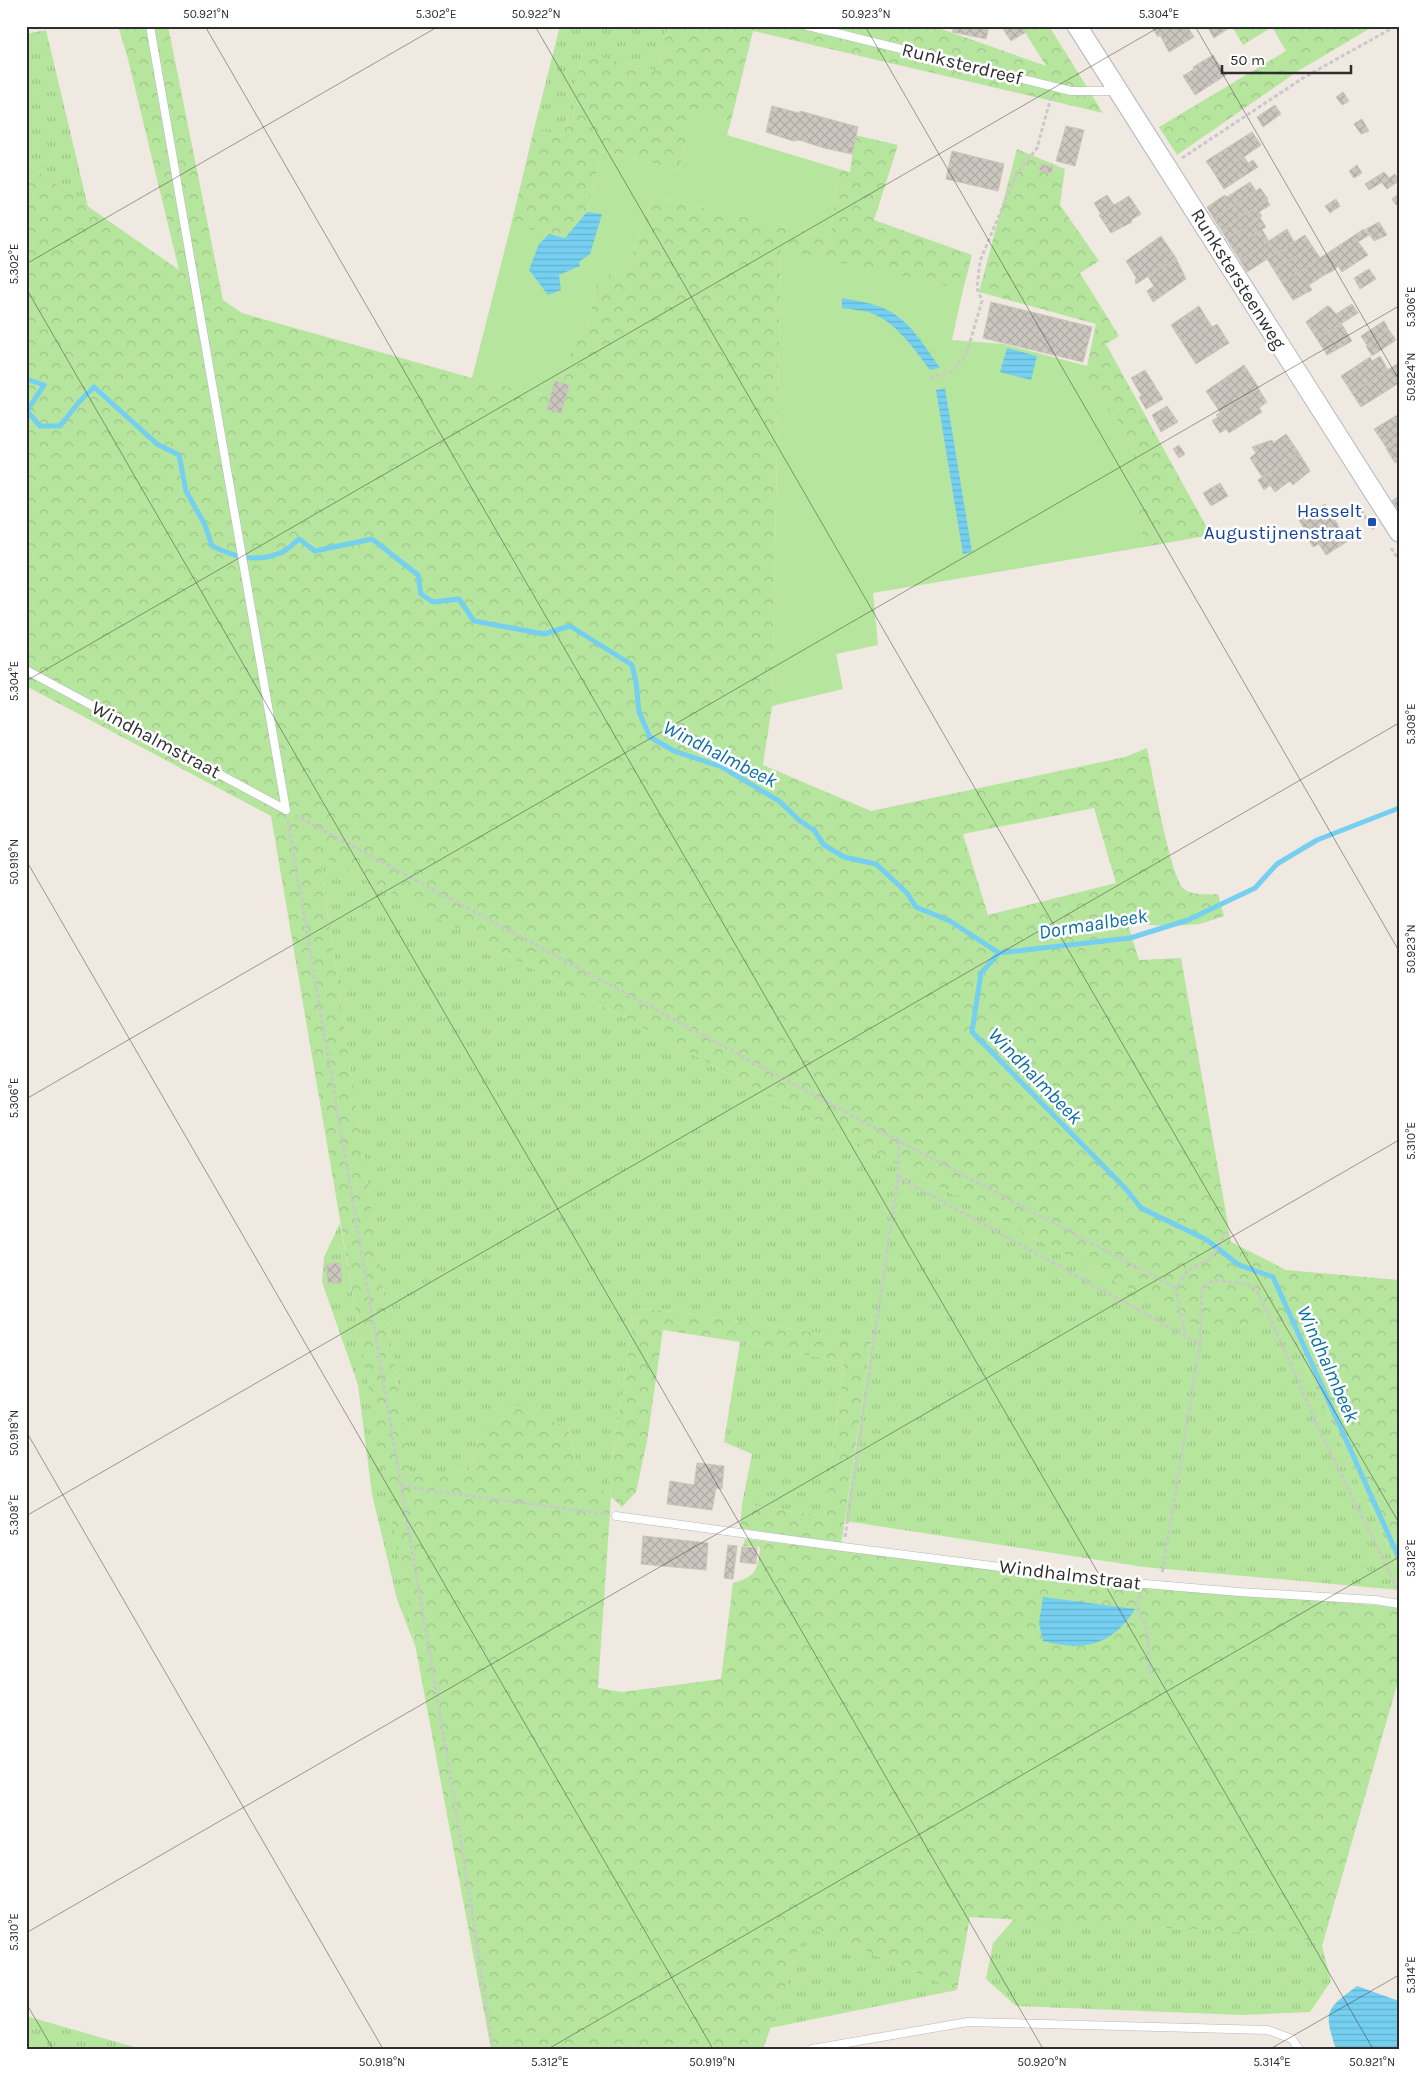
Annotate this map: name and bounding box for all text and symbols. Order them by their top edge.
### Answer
text: 50.921°N [183,7,229,21]
text: 5.302°E [416,7,456,21]
text: 50.922°N [511,7,561,21]
text: 50.923°N [841,7,891,21]
text: 5.304°E [1139,7,1179,21]
street label: Runksterdreef [900,38,1025,90]
scale bar [1222,42,1351,74]
text: 50 m [1230,51,1265,69]
street label: Runkstersteenweg [1186,205,1290,354]
text: 5.302°E [7,244,21,284]
text: 5.306°E [1404,287,1418,327]
text: 50.924°N [1404,353,1418,401]
place label: Hasselt Augustijnenstraat [1204,500,1362,544]
marker: Hasselt Augustijnenstraat [1366,516,1378,528]
text: 5.304°E [7,661,21,701]
street label: Windhalmstraat [88,697,224,783]
text: 5.308°E [1404,703,1418,745]
water label: Windhalmbeek [659,715,782,793]
text: 50.919°N [7,839,21,885]
water label: Dormaalbeek [1037,904,1150,944]
text: 50.923°N [1404,924,1418,974]
water label: Windhalmbeek [983,1023,1087,1130]
text: 5.306°E [7,1078,21,1118]
text: 5.310°E [1404,1122,1418,1160]
water label: Windhalmbeek [1292,1302,1364,1427]
text: 50.918°N [7,1410,21,1456]
text: 5.308°E [7,1494,21,1536]
text: 5.312°E [1404,1539,1418,1577]
street label: Windhalmstraat [998,1555,1142,1595]
text: 5.310°E [7,1913,21,1951]
text: 5.314°E [1404,1956,1418,1994]
text: 50.918°N [359,2055,405,2069]
text: 5.312°E [531,2055,569,2069]
text: 50.919°N [689,2055,735,2069]
text: 50.920°N [1017,2055,1067,2069]
text: 5.314°E [1253,2055,1291,2069]
text: 50.921°N [1349,2055,1395,2069]

